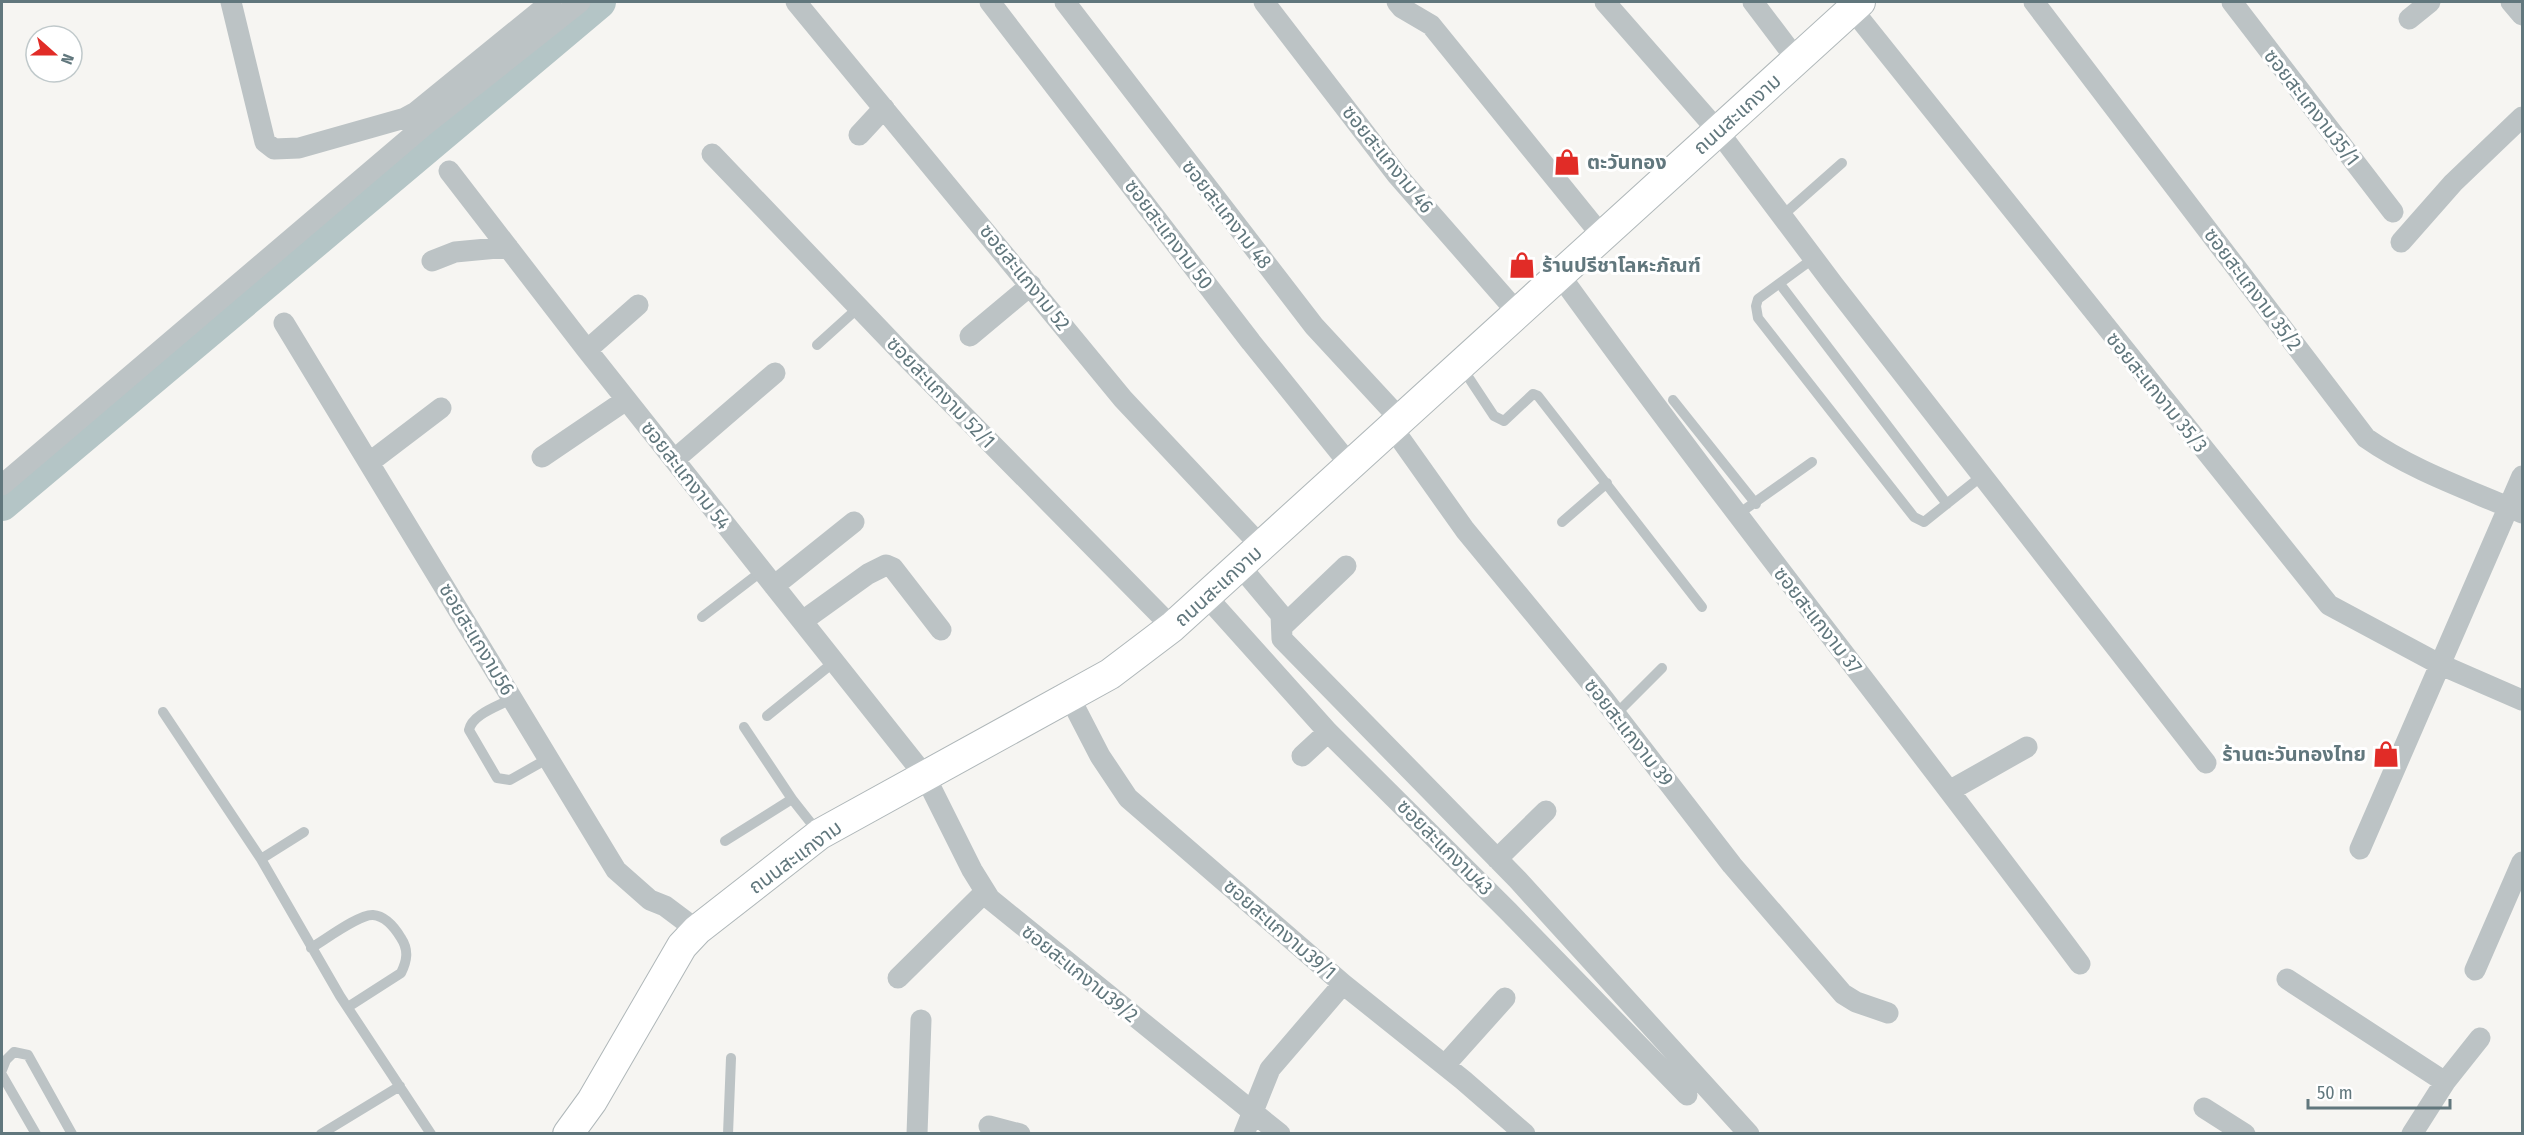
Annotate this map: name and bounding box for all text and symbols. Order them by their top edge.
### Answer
north arrow [24,24,84,84]
street label: ซอยสะแกงาม35/1 [2259,44,2365,170]
text: N [57,51,78,67]
street label: ถนนสะแกงาม [1688,69,1786,159]
street label: ซอยสะแกงาม 46 [1337,100,1439,218]
shop icon: ตะวันทอง [1552,147,1582,177]
place label: ตะวันทอง [1587,150,1667,174]
street label: ซอยสะแกงาม 48 [1177,155,1277,273]
street label: ซอยสะแกงาม 50 [1120,174,1218,294]
street label: ซอยสะแกงาม 52 [975,219,1075,335]
street label: ซอยสะแกงาม 35/2 [2199,223,2307,355]
shop icon: ร้านปรีชาโลหะภัณฑ์ [1507,250,1537,280]
place label: ร้านปรีชาโลหะภัณฑ์ [1542,253,1701,277]
street label: ซอยสะแกงาม 35/3 [2101,327,2213,457]
street label: ซอยสะแกงาม 52/1 [882,331,1000,453]
street label: ซอยสะแกงาม 54 [636,416,736,534]
street label: ถนนสะแกงาม [1169,541,1267,631]
street label: ซอยสะแกงาม 37 [1769,562,1867,678]
street label: ซอยสะแกงาม56 [434,579,520,699]
street label: ซอยสะแกงาม 39 [1579,673,1679,791]
shop icon: ร้านตะวันทองไทย [2371,739,2401,769]
place label: ร้านตะวันทองไทย [2222,742,2366,766]
street label: ซอยสะแกงาม43 [1392,794,1498,900]
street label: ถนนสะแกงาม [744,815,846,899]
street label: ซอยสะแกงาม39/1 [1219,874,1341,984]
street label: ซอยสะแกงาม39/2 [1017,919,1143,1027]
scale bar [2308,1072,2450,1110]
text: 50 m [2317,1082,2353,1104]

